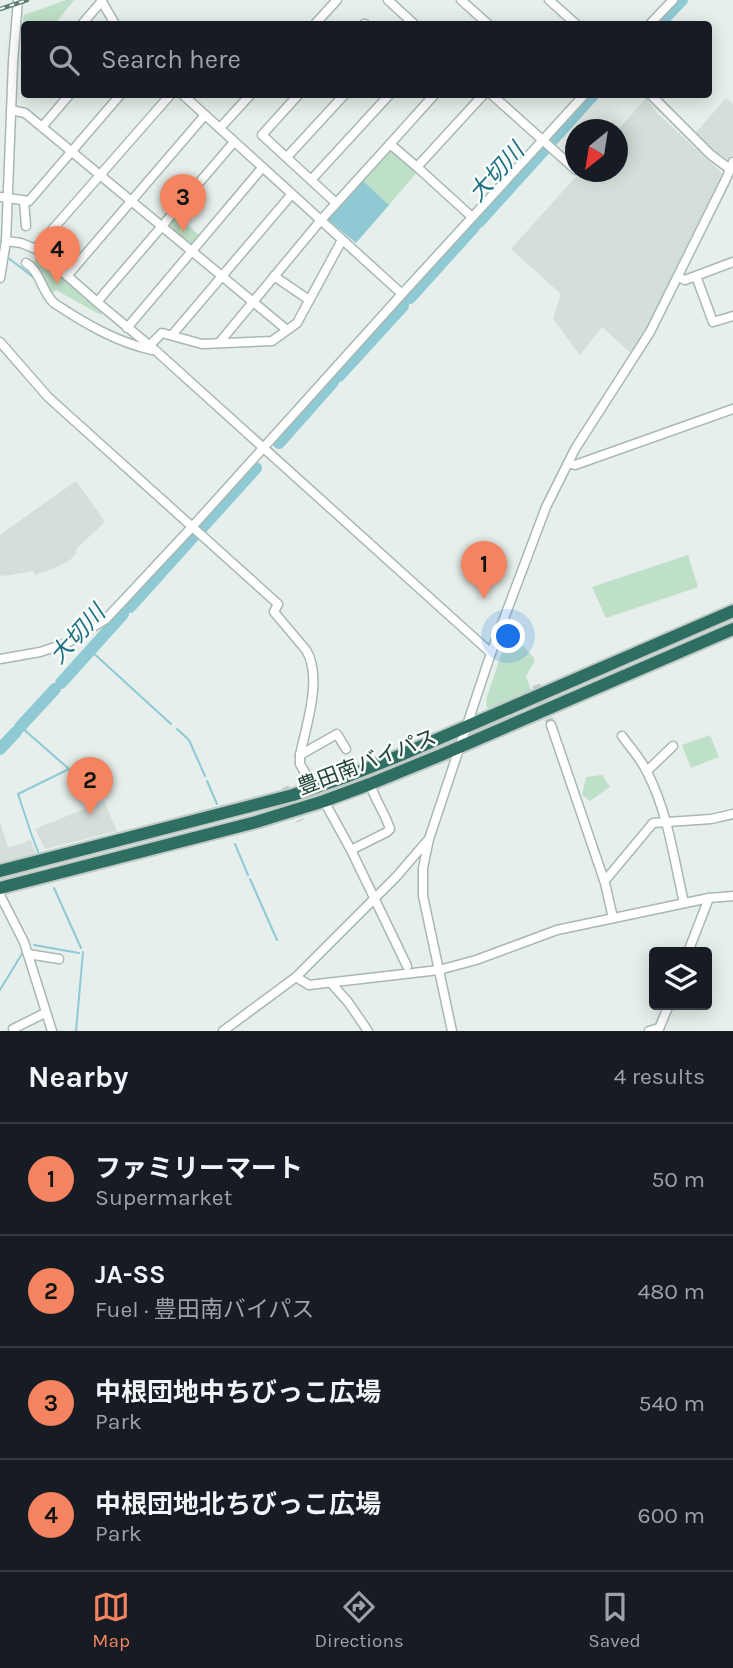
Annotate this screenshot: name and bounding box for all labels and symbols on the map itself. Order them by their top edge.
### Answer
north arrow [565,119,628,182]
water label: 大切川 [463,135,531,207]
pin: 3 [160,174,206,232]
pin: 4 [34,226,80,284]
pin: 1 [461,541,507,599]
water label: 大切川 [44,597,112,669]
your location [491,619,525,653]
street label: 豊田南バイパス [294,725,440,799]
pin: 2 [67,757,113,815]

